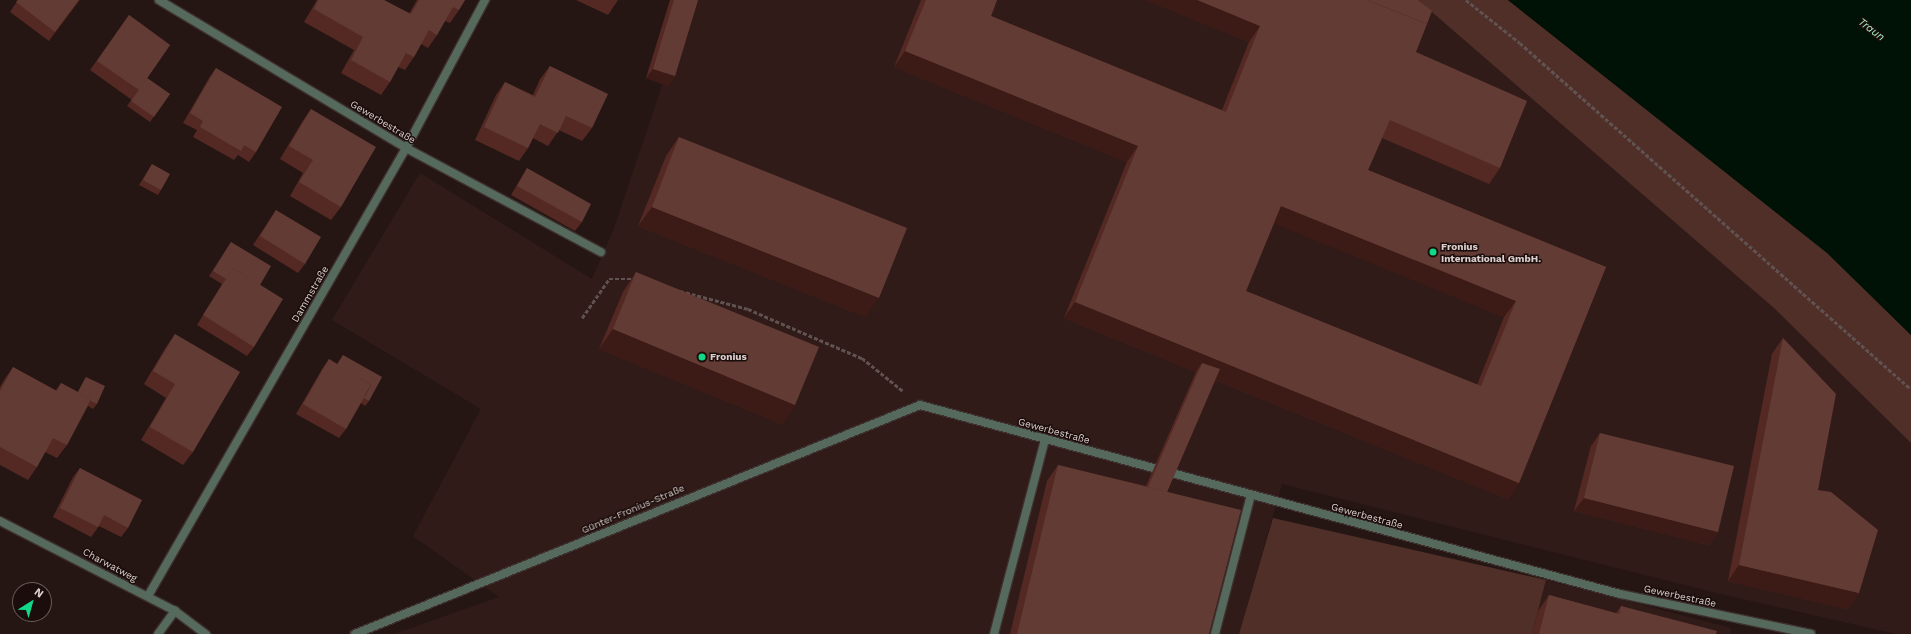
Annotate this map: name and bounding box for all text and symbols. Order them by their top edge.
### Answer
water label: Traun [1855,16,1887,44]
street label: Gewerbestraße [348,98,418,146]
place label: Fronius International GmbH. [1441,240,1541,264]
marker: Fronius International GmbH. [1428,247,1438,257]
street label: Dammstraße [289,264,331,324]
place label: Fronius [710,351,747,363]
marker: Fronius [697,352,707,362]
street label: Gewerbestraße [1017,416,1091,446]
street label: Günter-Fronius-Straße [580,482,686,536]
street label: Gewerbestraße [1330,501,1404,531]
street label: Charwatweg [81,546,139,584]
north arrow [12,582,52,622]
street label: Gewerbestraße [1643,582,1717,610]
text: N [32,585,46,600]

